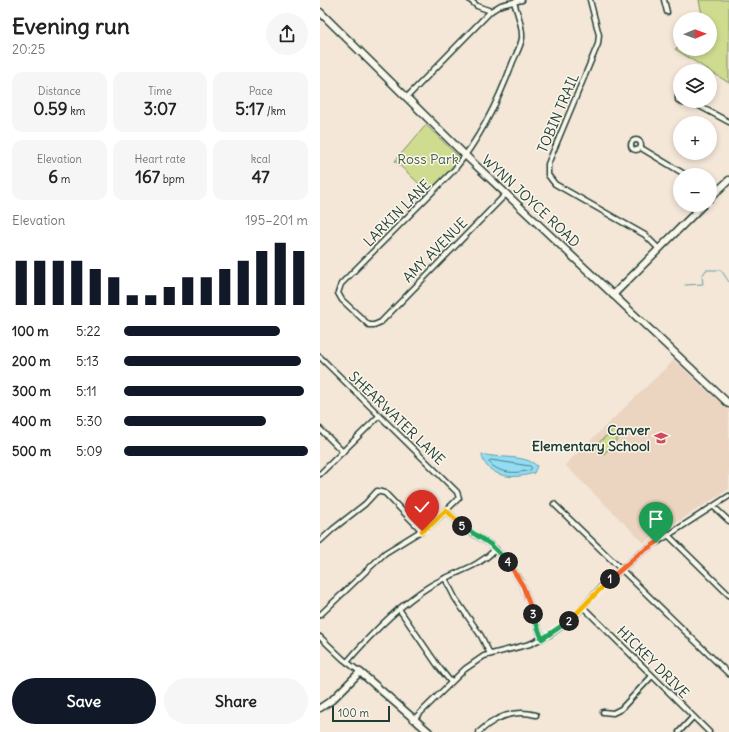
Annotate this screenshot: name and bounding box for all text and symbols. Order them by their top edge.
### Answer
text: Evening run [12,12,130,40]
north arrow [673,12,717,56]
map controls [673,12,717,212]
button: share [266,13,308,55]
text: 20:25 [12,41,45,58]
button: layers [673,64,717,108]
street label: TOBIN TRAIL [533,70,583,156]
text: Distance [38,84,81,98]
text: Time [148,84,172,98]
text: Pace [249,84,273,98]
text: 0.59 [33,98,68,120]
text: 3:07 [144,98,176,120]
text: 5:17 [235,98,264,120]
text: km [68,104,85,118]
text: /km [264,104,286,118]
button: + [673,116,717,160]
park label: Ross Park [397,150,459,168]
street label: WYNN JOYCE ROAD [478,151,584,251]
text: Elevation [37,152,82,166]
text: Heart rate [134,152,186,166]
text: kcal [251,152,271,166]
text: 6 [48,166,58,188]
text: 167 [135,166,160,188]
text: 47 [252,166,270,188]
button: − [673,168,717,212]
text: m [58,172,70,186]
text: bpm [160,172,185,186]
street label: LARKIN LANE [360,176,434,250]
text: Elevation [12,212,65,229]
text: 195–201 m [245,212,308,229]
street label: AMY AVENUE [399,214,471,286]
text: 100 m [12,323,49,340]
text: 5:22 [76,323,101,340]
text: 200 m [12,353,51,370]
text: 5:13 [76,353,99,370]
street label: SHEARWATER LANE [345,367,449,469]
text: 300 m [12,383,51,400]
text: 5:11 [76,383,97,400]
text: 400 m [12,413,51,430]
text: 5:30 [76,413,102,430]
place label: Carver Elementary School [532,421,650,455]
school or university icon: Carver Elementary School [653,430,669,446]
text: 500 m [12,443,51,460]
text: 5:09 [76,443,102,460]
pin [405,490,439,531]
icon: check [411,496,433,518]
pin [639,502,673,543]
icon: arrive [645,508,667,530]
pin: 5 [452,516,472,536]
text: 5 [459,519,465,533]
pin: 4 [498,552,518,572]
text: 4 [505,555,511,569]
pin: 1 [600,569,620,589]
text: 1 [608,572,612,586]
pin: 3 [523,604,543,624]
text: 3 [530,607,536,621]
pin: 2 [559,611,579,631]
text: 2 [566,614,572,628]
street label: HICKEY DRIVE [613,622,693,702]
button: Save [12,678,156,724]
button: Share [164,678,308,724]
scale bar [332,704,390,723]
text: 100 m [338,706,369,720]

